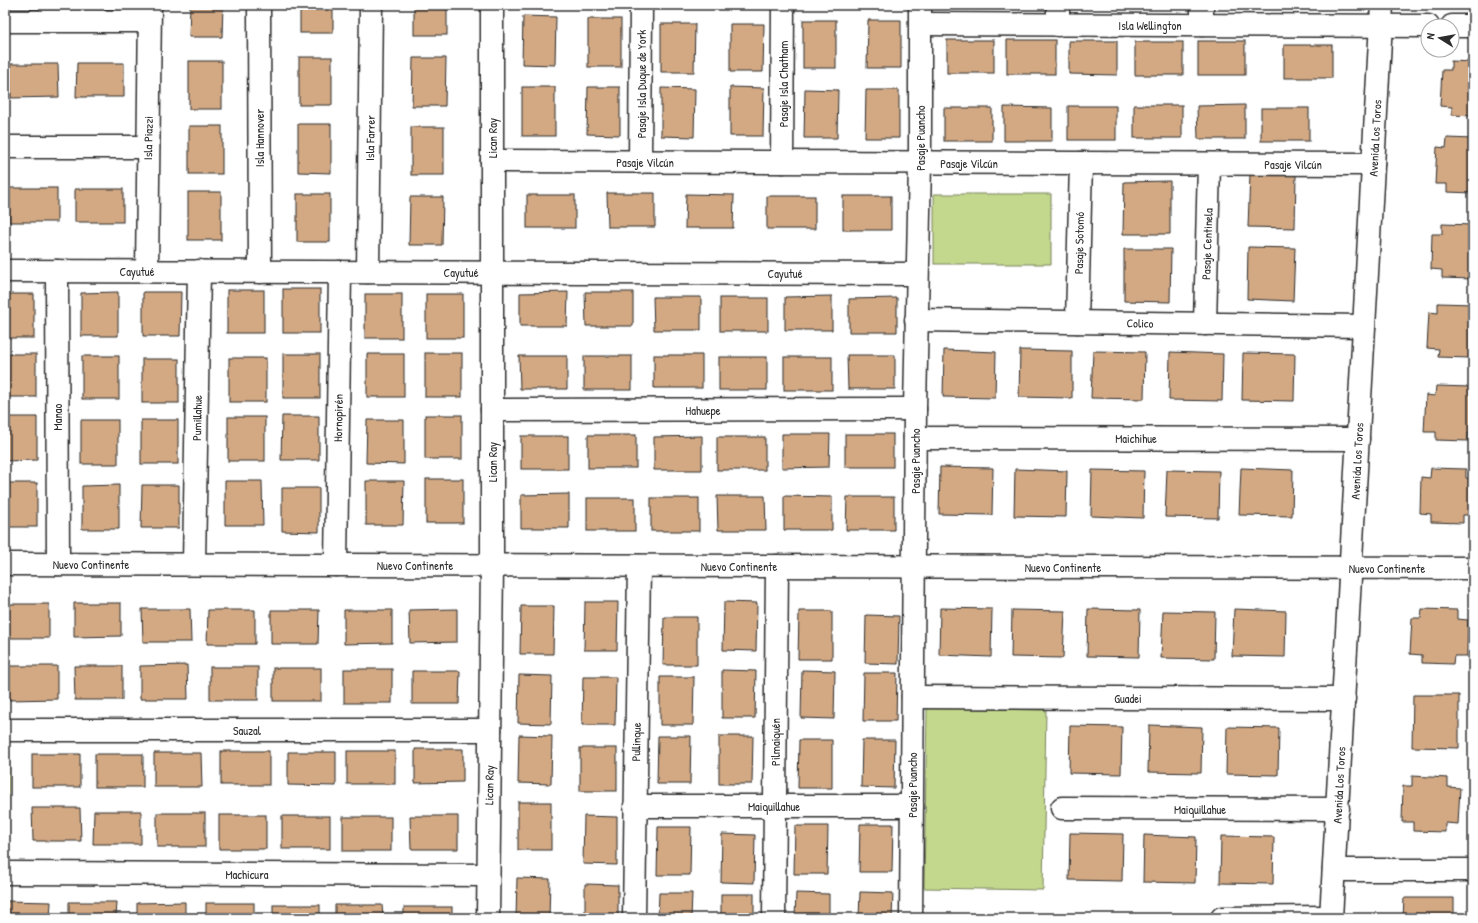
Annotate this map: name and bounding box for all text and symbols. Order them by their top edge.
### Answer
street label: Isla Wellington [1118,17,1182,34]
north arrow [1420,18,1460,58]
street label: Pasaje Isla Duque de York [633,30,650,138]
text: N [1423,32,1438,40]
street label: Pasaje Isla Chatham [775,41,792,127]
street label: Avenida Los Toros [1364,99,1386,177]
street label: Pasaje Puancho [912,105,929,171]
street label: Isla Hannover [251,108,268,167]
street label: Isla Farrer [361,115,379,161]
street label: Isla Piazzi [139,116,157,160]
street label: Lican Ray [484,118,501,158]
street label: Pasaje Vilcún [616,154,674,171]
street label: Pasaje Vilcún [940,155,998,172]
street label: Pasaje Vilcún [1264,156,1322,173]
street label: Pasaje Centinela [1197,208,1217,280]
street label: Pasaje Sotomó [1070,211,1088,274]
street label: Cayutué [120,263,155,280]
street label: Cayutué [444,264,479,281]
street label: Cayutué [768,265,803,282]
street label: Colico [1126,314,1154,332]
street label: Hornopirén [329,394,347,442]
street label: Pumillahue [188,395,206,441]
street label: Hahuepe [686,402,721,419]
street label: Manao [49,403,66,430]
street label: Avenida Los Toros [1346,422,1368,500]
street label: Pasaje Puancho [907,428,924,494]
street label: Maichihue [1115,430,1157,447]
street label: Lican Ray [484,442,501,482]
street label: Nuevo Continente [53,556,129,573]
street label: Nuevo Continente [377,557,453,574]
street label: Nuevo Continente [701,558,777,575]
street label: Nuevo Continente [1025,559,1101,576]
street label: Nuevo Continente [1349,560,1425,577]
street label: Guadei [1114,690,1142,707]
street label: Pilmaiquén [767,718,784,766]
street label: Sauzal [233,722,262,739]
street label: Pullinque [627,722,645,762]
street label: Avenida Los Toros [1328,746,1350,824]
street label: Pasaje Puancho [904,752,921,818]
street label: Lican Ray [480,765,498,805]
street label: Maiquillahue [748,798,800,815]
street label: Maiquillahue [1174,801,1226,818]
street label: Machicura [225,866,269,883]

